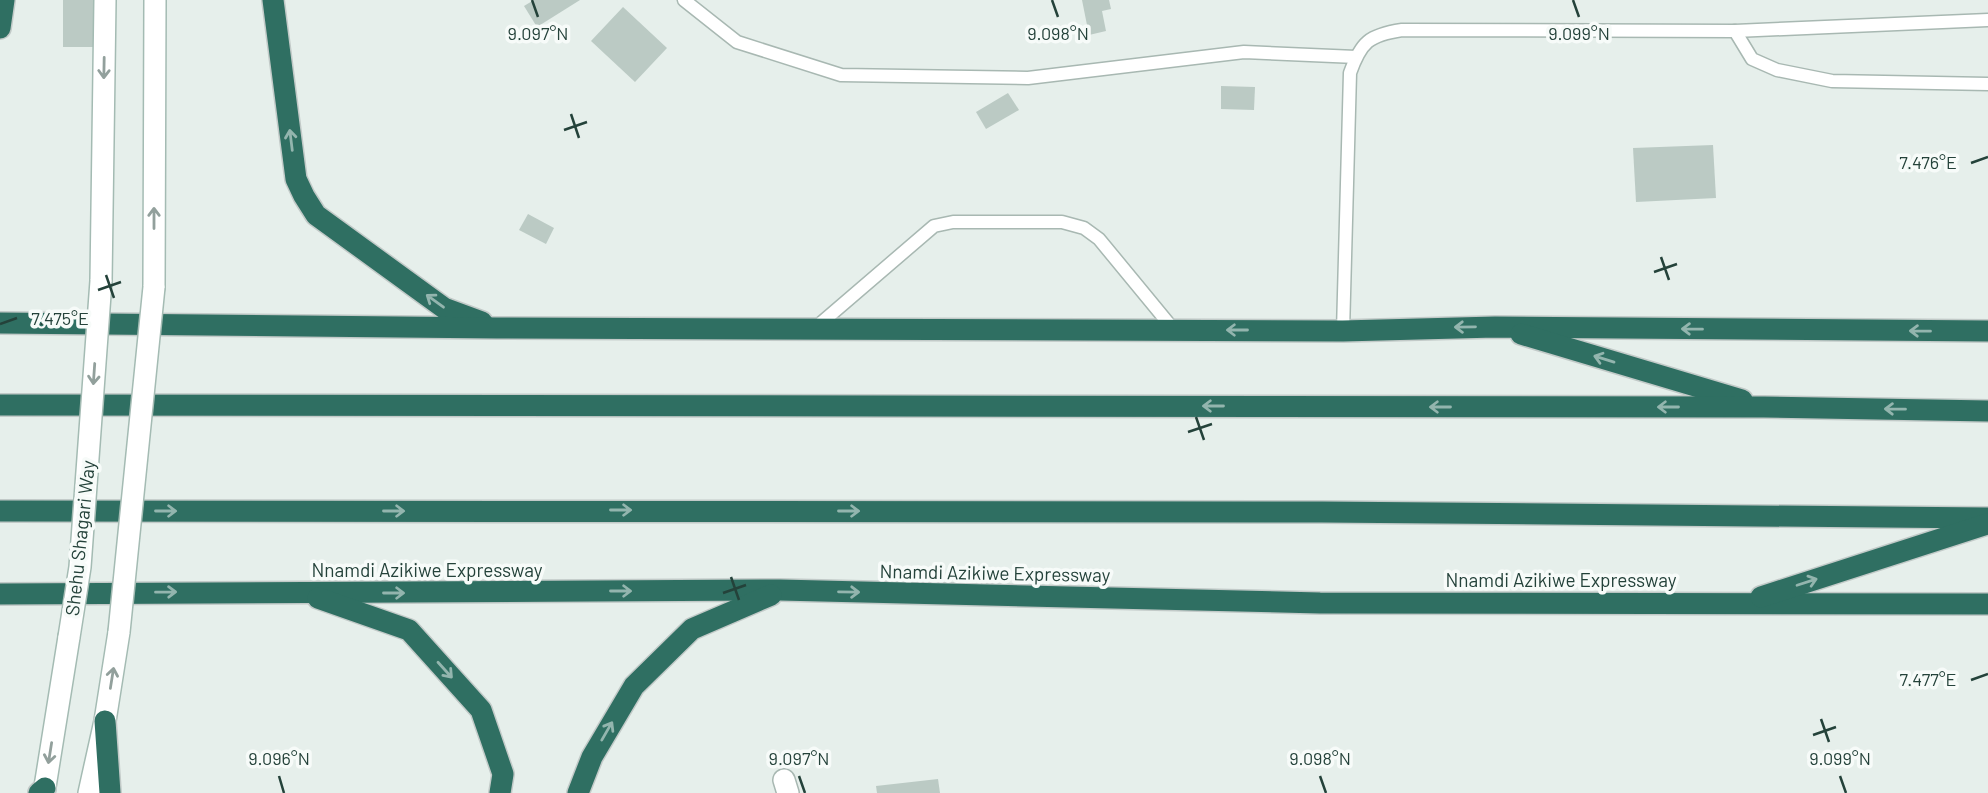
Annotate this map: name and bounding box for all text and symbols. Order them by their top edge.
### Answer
text: 9.097°N [508,22,568,44]
text: 9.098°N [1027,22,1089,44]
text: 9.099°N [1548,22,1610,44]
one-way arrow [97,56,111,79]
one-way arrow [284,129,297,151]
text: 7.476°E [1899,151,1957,173]
one-way arrow [147,207,161,230]
one-way arrow [425,294,444,309]
text: 7.475°E [31,307,89,329]
one-way arrow [1454,321,1477,334]
one-way arrow [1681,322,1704,336]
one-way arrow [1226,323,1249,337]
one-way arrow [1909,324,1932,338]
one-way arrow [1594,352,1616,365]
one-way arrow [88,362,101,385]
one-way arrow [1202,399,1225,413]
one-way arrow [1429,400,1452,414]
one-way arrow [1657,400,1680,414]
one-way arrow [1884,402,1907,416]
street label: Shehu Shagari Way [60,459,99,617]
one-way arrow [609,503,632,517]
one-way arrow [154,504,177,518]
one-way arrow [382,504,405,517]
one-way arrow [837,504,860,518]
street label: Nnamdi Azikiwe Expressway [312,558,543,581]
street label: Nnamdi Azikiwe Expressway [879,559,1111,586]
street label: Nnamdi Azikiwe Expressway [1446,568,1677,591]
one-way arrow [1796,575,1818,588]
one-way arrow [609,584,632,598]
one-way arrow [837,585,860,599]
one-way arrow [154,586,177,599]
one-way arrow [382,586,405,599]
one-way arrow [437,661,453,679]
one-way arrow [106,667,119,690]
text: 7.477°E [1900,668,1956,690]
one-way arrow [600,722,614,742]
one-way arrow [43,741,56,764]
text: 9.096°N [248,747,310,769]
text: 9.097°N [769,747,829,769]
text: 9.098°N [1289,747,1351,769]
text: 9.099°N [1809,747,1871,769]

